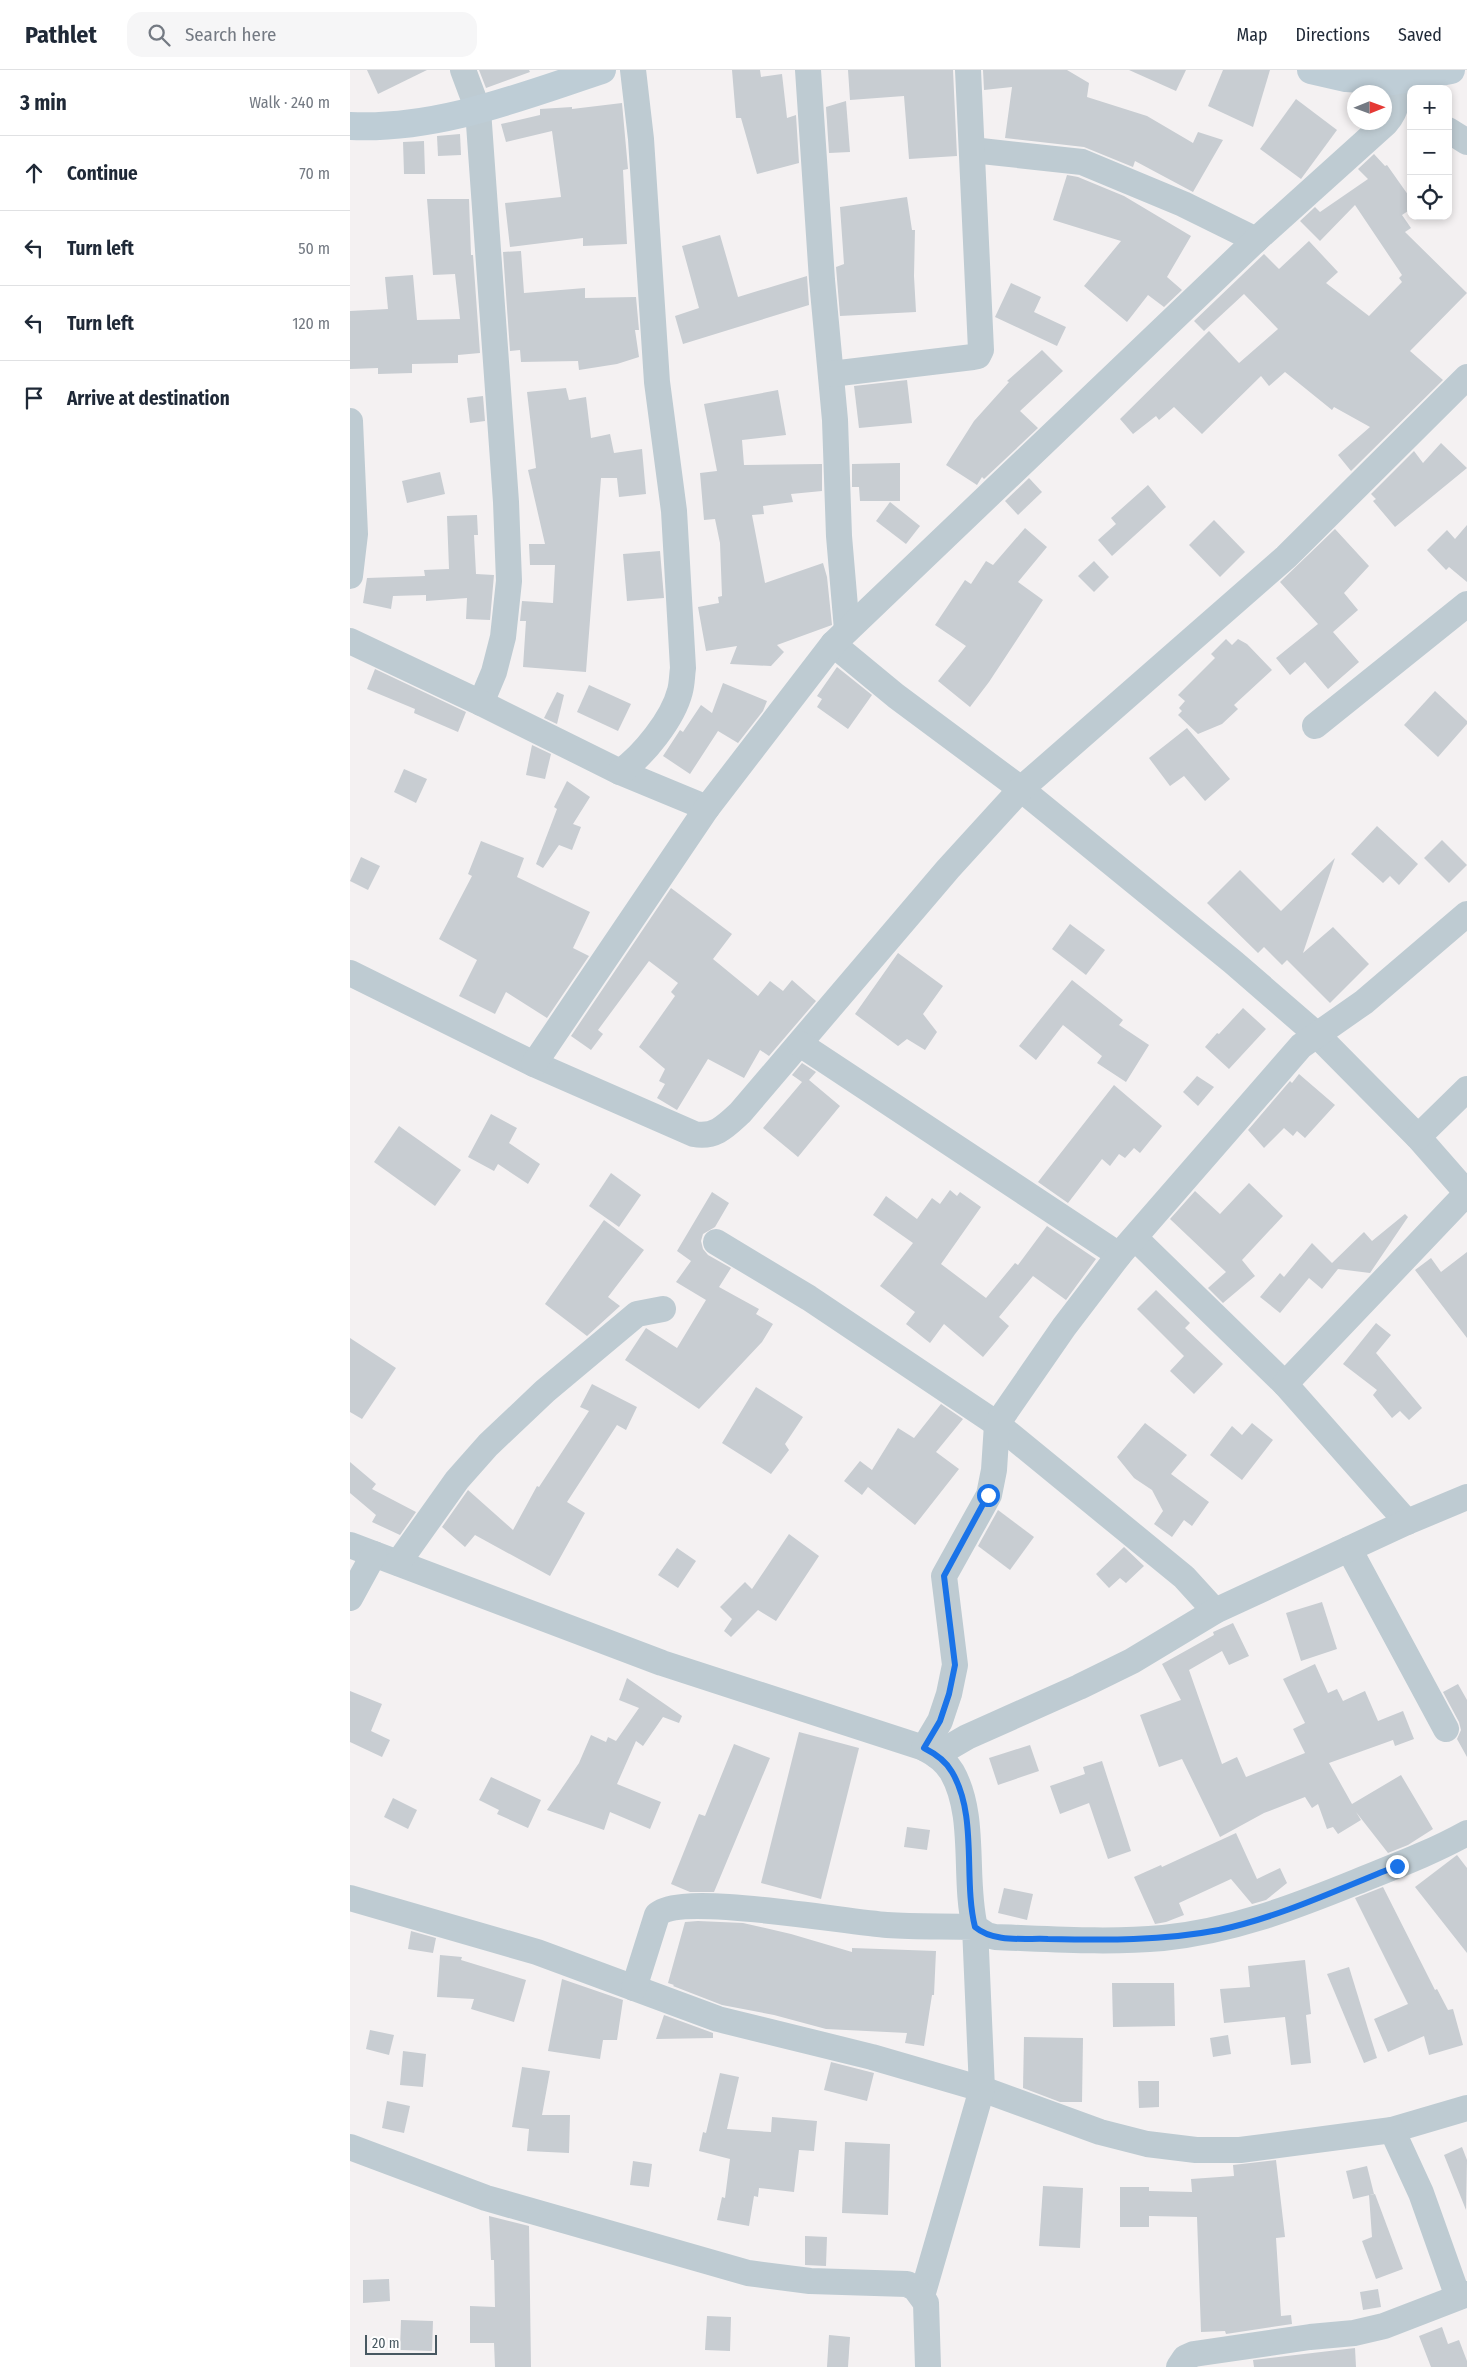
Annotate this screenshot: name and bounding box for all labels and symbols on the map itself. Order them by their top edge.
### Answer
north arrow [1347,85,1392,130]
route start [977,1484,1000,1507]
route end [1386,1855,1409,1878]
scale bar [365,2332,438,2355]

